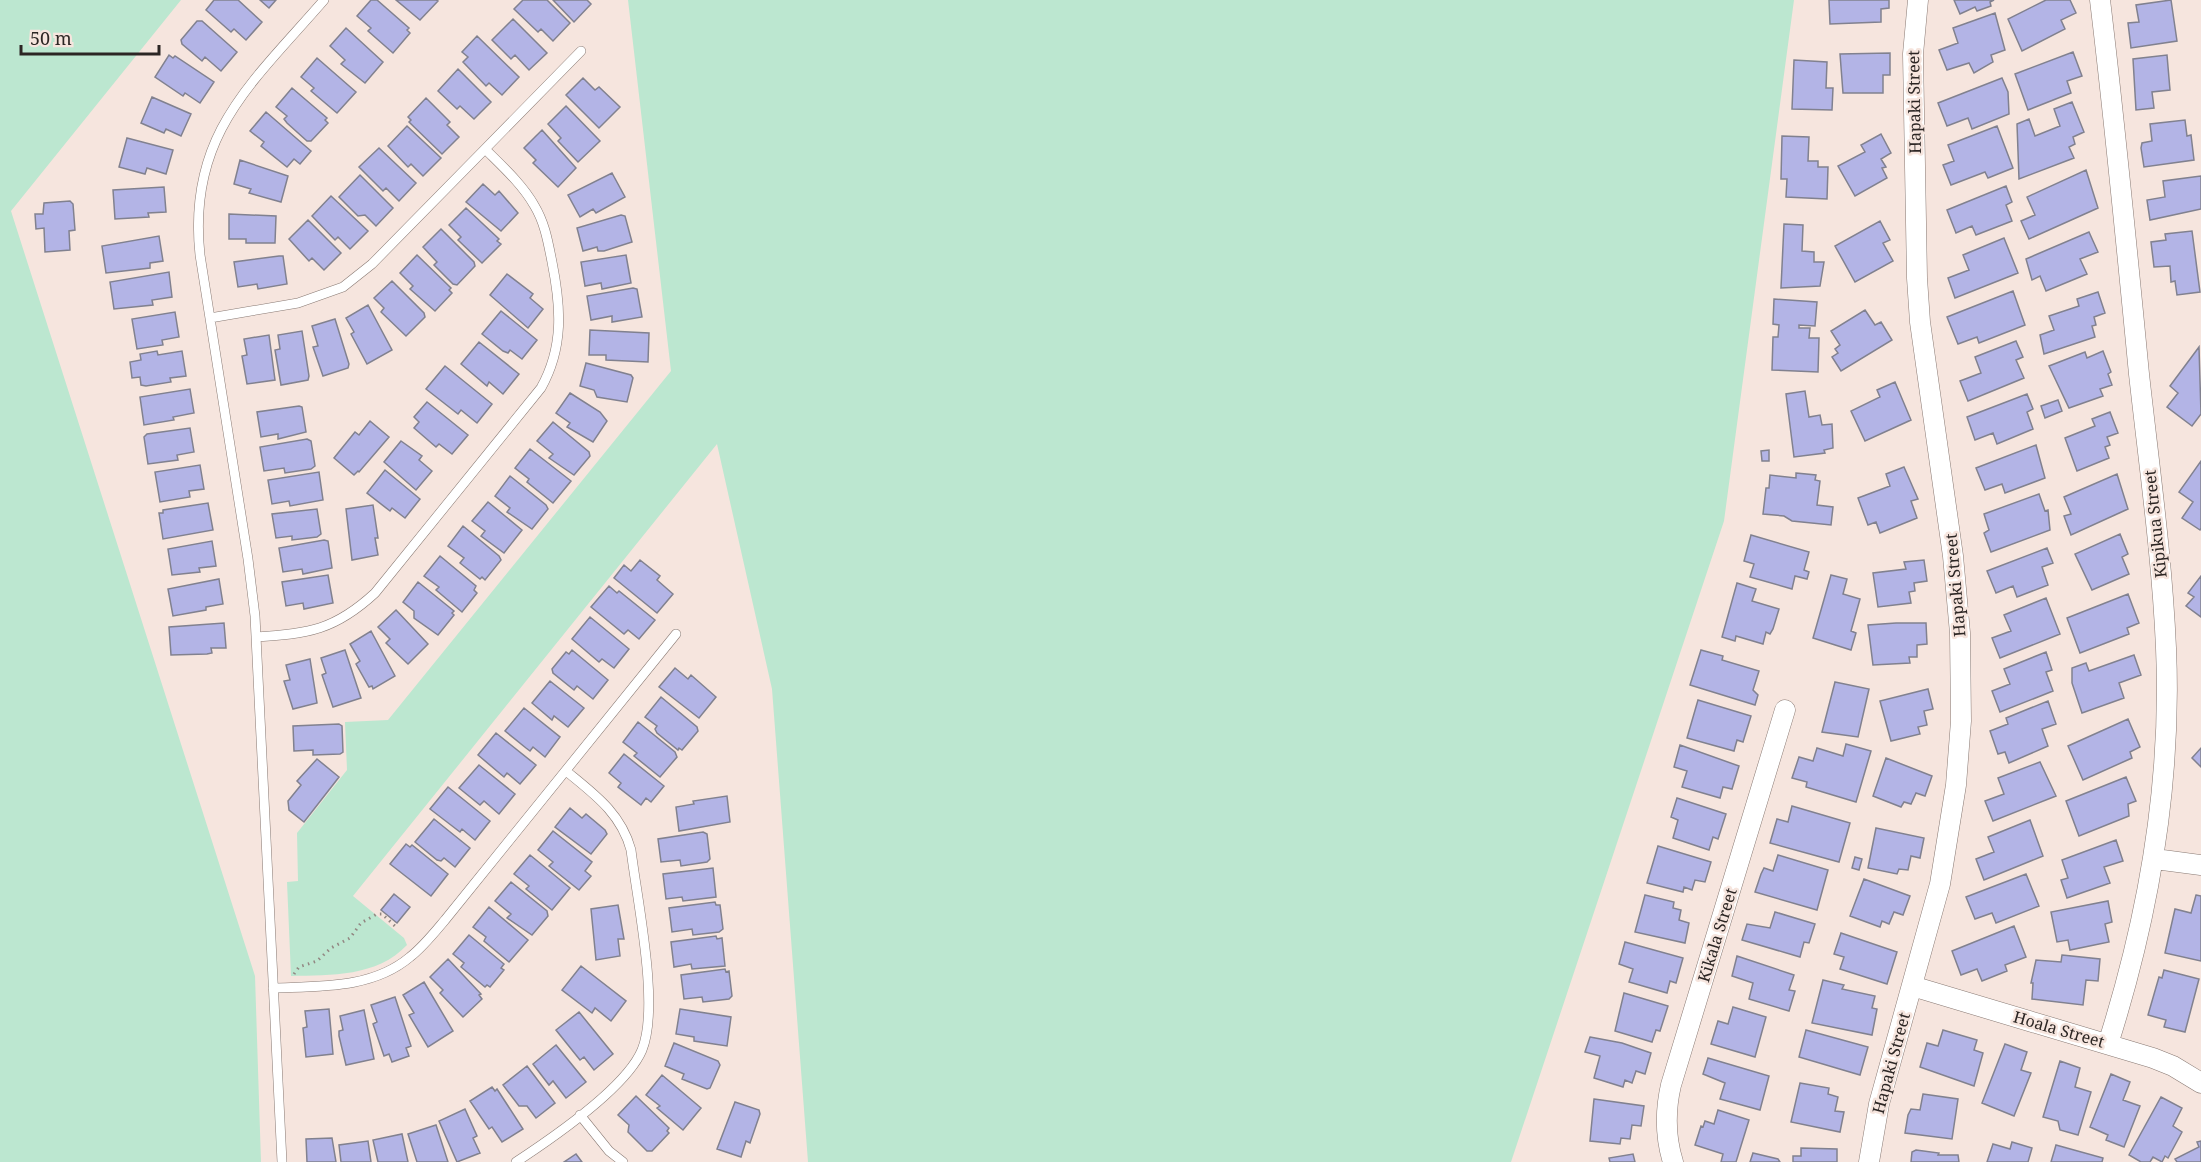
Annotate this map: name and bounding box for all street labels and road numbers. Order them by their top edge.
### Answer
street label: Hapaki Street [1902,50,1926,154]
street label: Kipikua Street [2138,468,2172,579]
street label: Hapaki Street [1939,532,1970,638]
street label: Kikala Street [1692,885,1742,985]
street label: Hoala Street [2011,1006,2107,1053]
street label: Hapaki Street [1867,1010,1915,1116]

